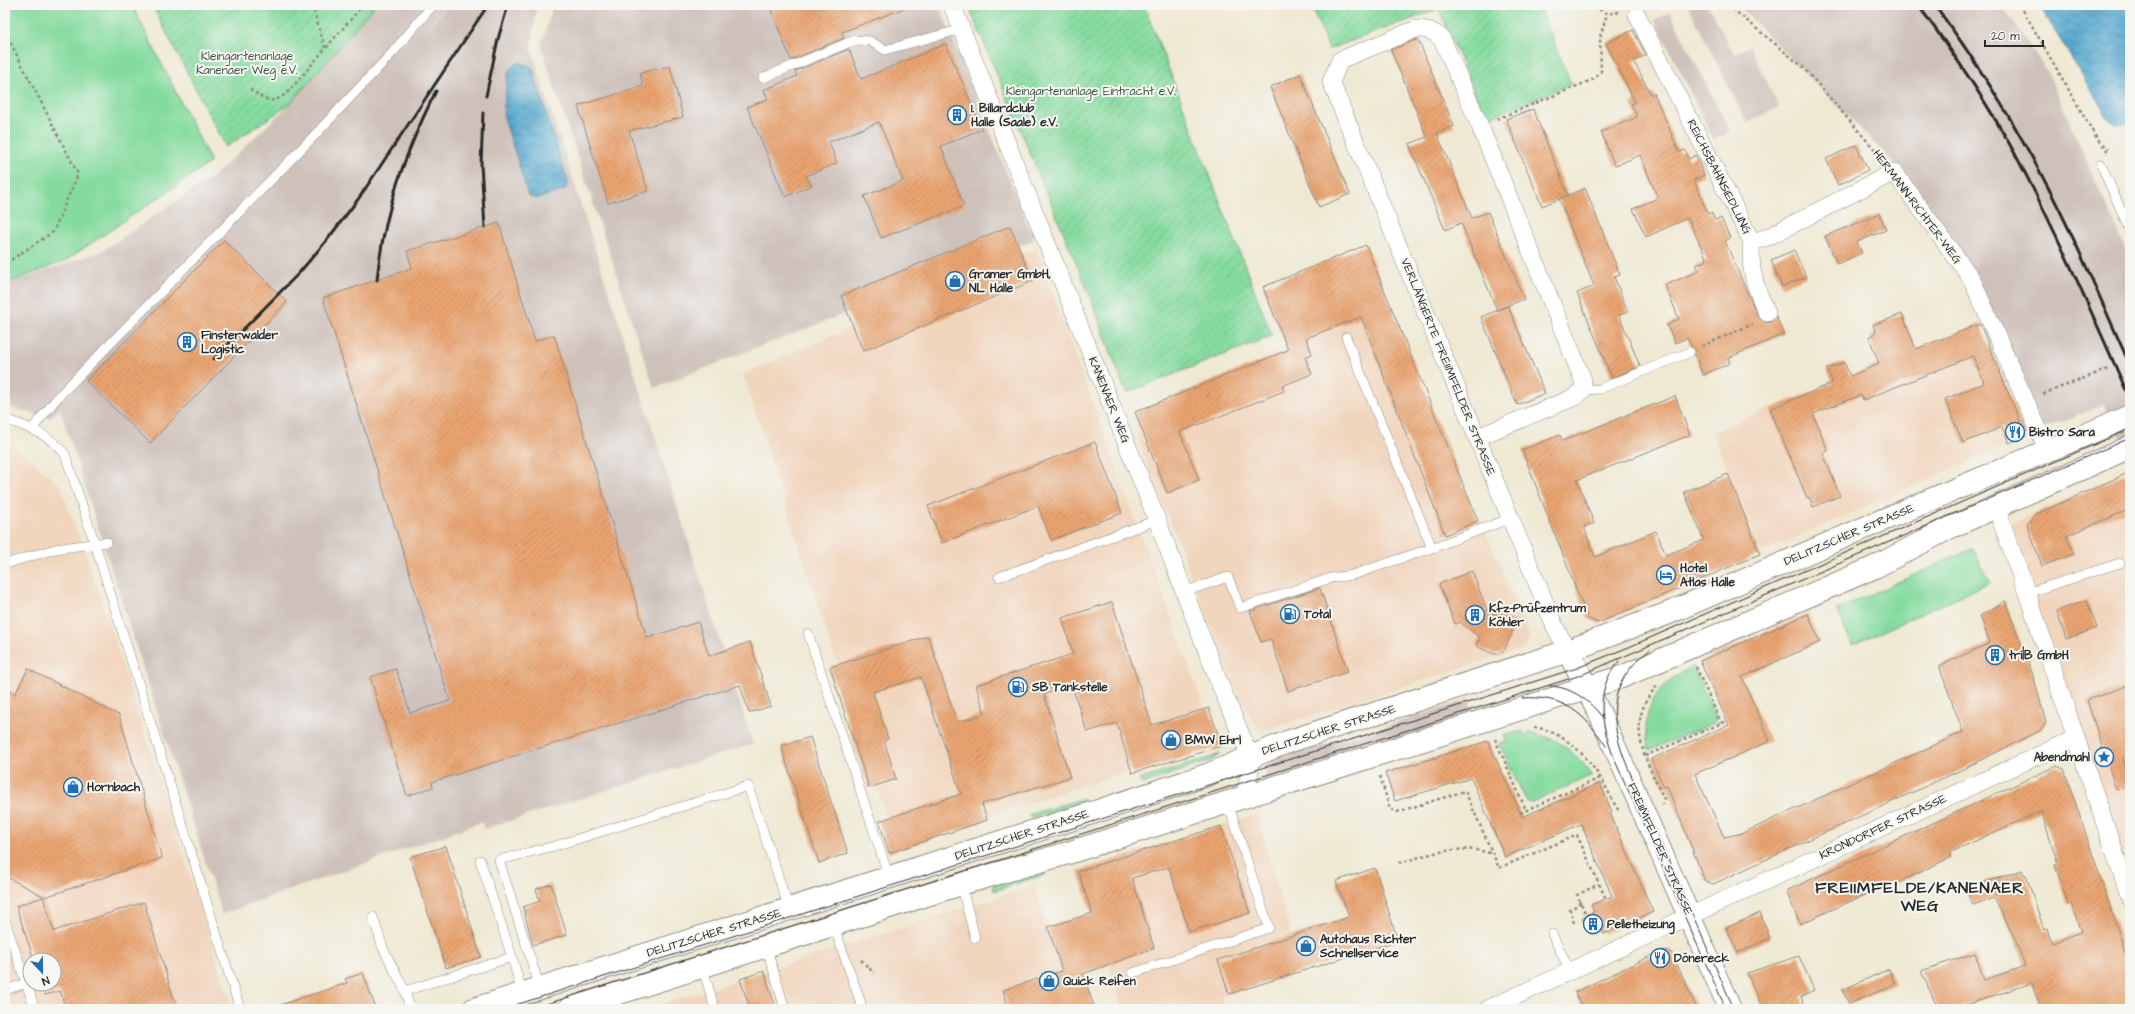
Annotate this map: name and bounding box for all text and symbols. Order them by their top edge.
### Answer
scale bar [1985,22,2043,48]
text: 20 m [1991,28,2020,45]
park label: Kleingartenanlage Kanenaer Weg e.V. [196,48,298,80]
park label: Kleingartenanlage Eintracht e.V. [1006,83,1176,101]
place label: 1. Billardclub Halle (Saale) e.V. [971,100,1058,131]
building icon: 1. Billardclub Halle (Saale) e.V. [946,104,968,126]
street label: REICHSBAHNSIEDLUNG [1683,116,1756,238]
street label: HERMANN-RICHTER-WEG [1868,146,1966,268]
street label: VERLÄNGERTE FREIIMFELDER STRASSE [1396,256,1500,478]
place label: Gramer GmbH, NL Halle [969,266,1051,297]
shop icon: Gramer GmbH, NL Halle [944,270,966,292]
place label: Finsterwalder Logistic [201,327,278,360]
building icon: Finsterwalder Logistic [176,331,198,353]
street label: KANENAER WEG [1084,354,1134,446]
restaurant icon: Bistro Sara [2004,421,2026,443]
place label: Bistro Sara [2029,424,2096,441]
street label: DELITZSCHER STRASSE [1781,500,1917,570]
place label: Hotel Atlas Halle [1680,560,1736,591]
hotel icon: Hotel Atlas Halle [1655,564,1677,586]
place label: Kfz-Prüfzentrum Köhler [1489,600,1587,631]
fuel station icon: Total [1279,603,1301,625]
building icon: Kfz-Prüfzentrum Köhler [1464,604,1486,626]
place label: Total [1303,606,1331,623]
building icon: tri|B GmbH [1984,644,2006,666]
place label: tri|B GmbH [2008,646,2070,664]
fuel station icon: SB Tankstelle [1007,676,1029,698]
place label: SB Tankstelle [1031,679,1108,696]
street label: DELITZSCHER STRASSE [1260,700,1398,760]
shop icon: BMW Ehrl [1160,729,1182,751]
place label: BMW Ehrl [1185,732,1241,749]
place icon: Abendmahl [2093,746,2115,768]
place label: Abendmahl [2034,749,2090,766]
shop icon: Hornbach [62,776,84,798]
place label: Hornbach [87,779,141,796]
street label: FREIIMFELDER STRASSE [1623,780,1697,918]
street label: KRONDORFER STRASSE [1817,790,1949,864]
street label: DELITZSCHER STRASSE [953,805,1091,865]
district label: FREIIMFELDE/KANENAER WEG [1815,877,2025,917]
street label: DELITZSCHER STRASSE [645,904,783,962]
building icon: Pelletheizung [1582,913,1604,935]
place label: Pelletheizung [1607,916,1676,935]
place label: Autohaus Richter Schnellservice [1319,931,1417,962]
shop icon: Autohaus Richter Schnellservice [1295,935,1317,957]
restaurant icon: Dönereck [1649,947,1671,969]
place label: Dönereck [1674,950,1730,967]
north arrow [22,952,62,992]
shop icon: Quick Reifen [1038,970,1060,992]
text: N [39,973,52,989]
place label: Quick Reifen [1063,973,1136,990]

